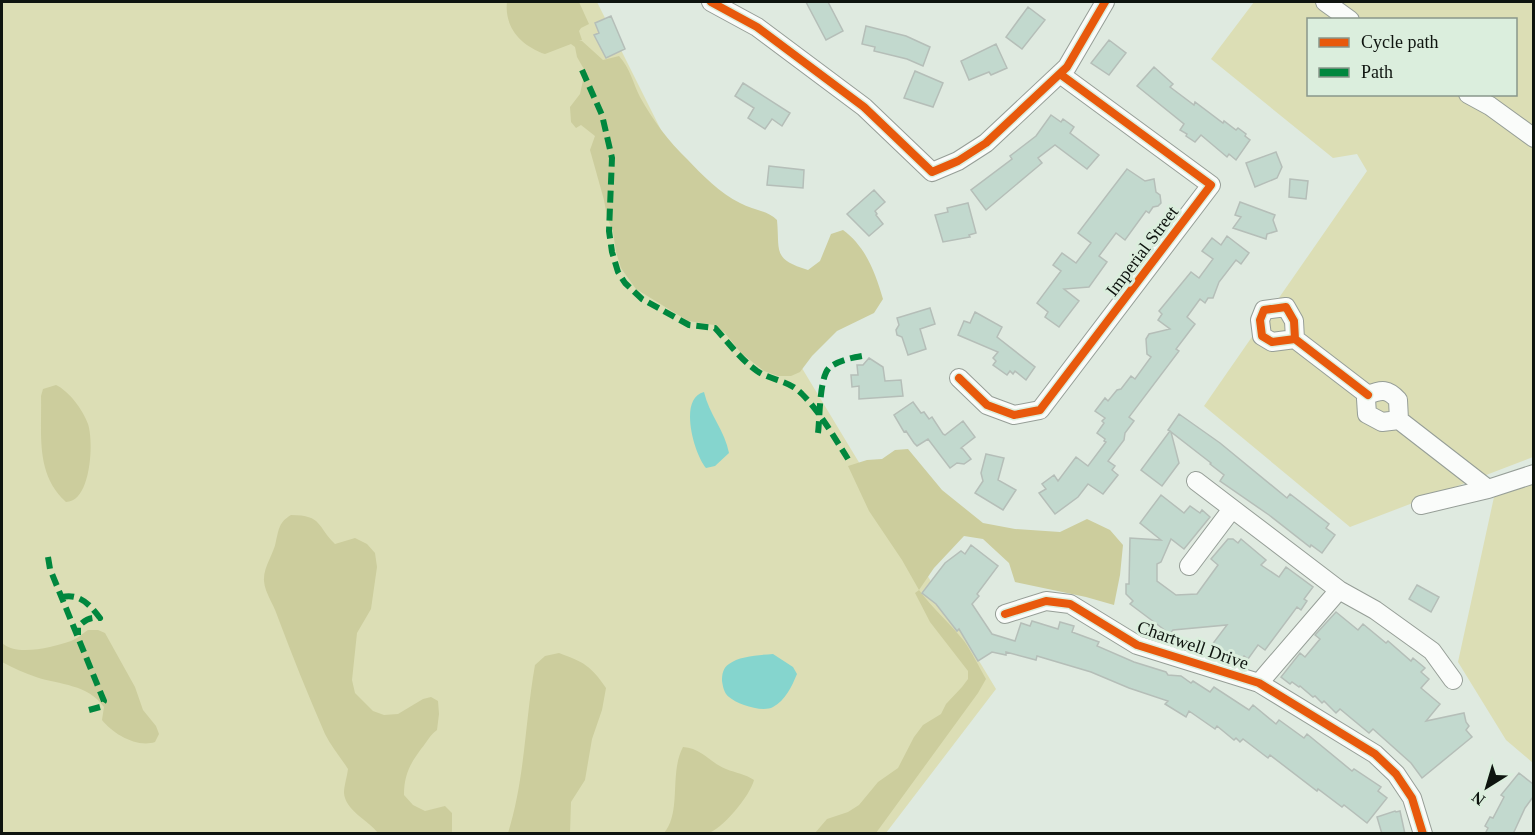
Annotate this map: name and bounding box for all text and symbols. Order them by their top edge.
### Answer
legend [1307,18,1517,96]
text: Cycle path [1361,32,1438,52]
text: Path [1361,62,1393,82]
street label: Imperial Street [1102,202,1182,300]
street label: Chartwell Drive [1135,617,1251,673]
north arrow [1457,757,1517,817]
text: N [1468,788,1488,809]

